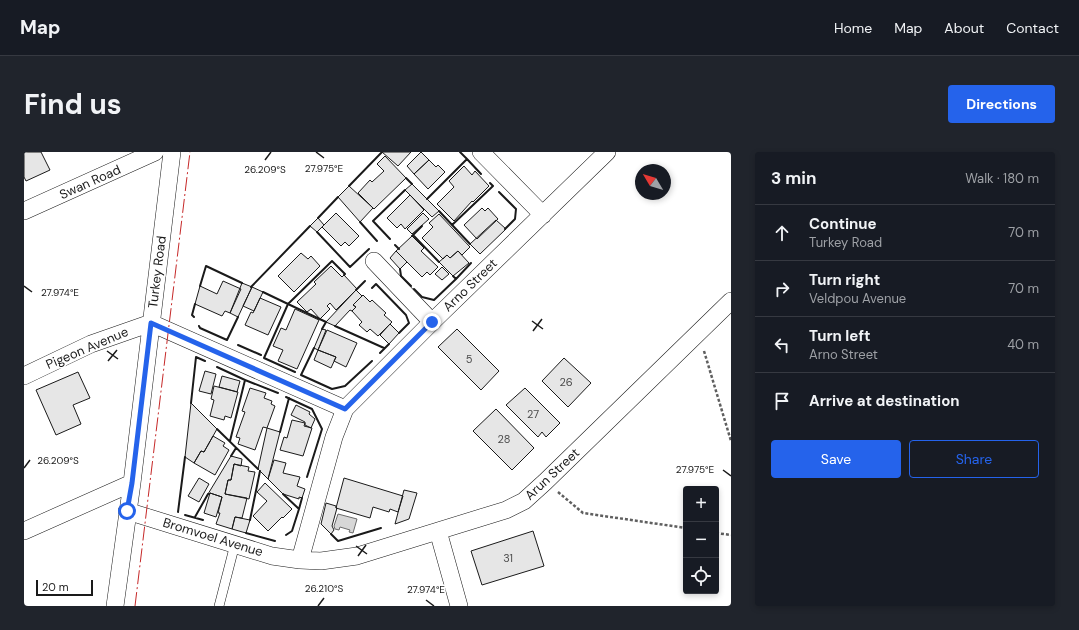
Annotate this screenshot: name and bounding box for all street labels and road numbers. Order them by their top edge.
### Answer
street label: Swan Road [57,161,123,203]
street label: Turkey Road [144,235,170,309]
street label: Arno Street [439,255,501,315]
street label: Pigeon Avenue [43,323,131,373]
street label: Arun Street [521,444,583,504]
street label: Bromvoel Avenue [161,514,265,560]

